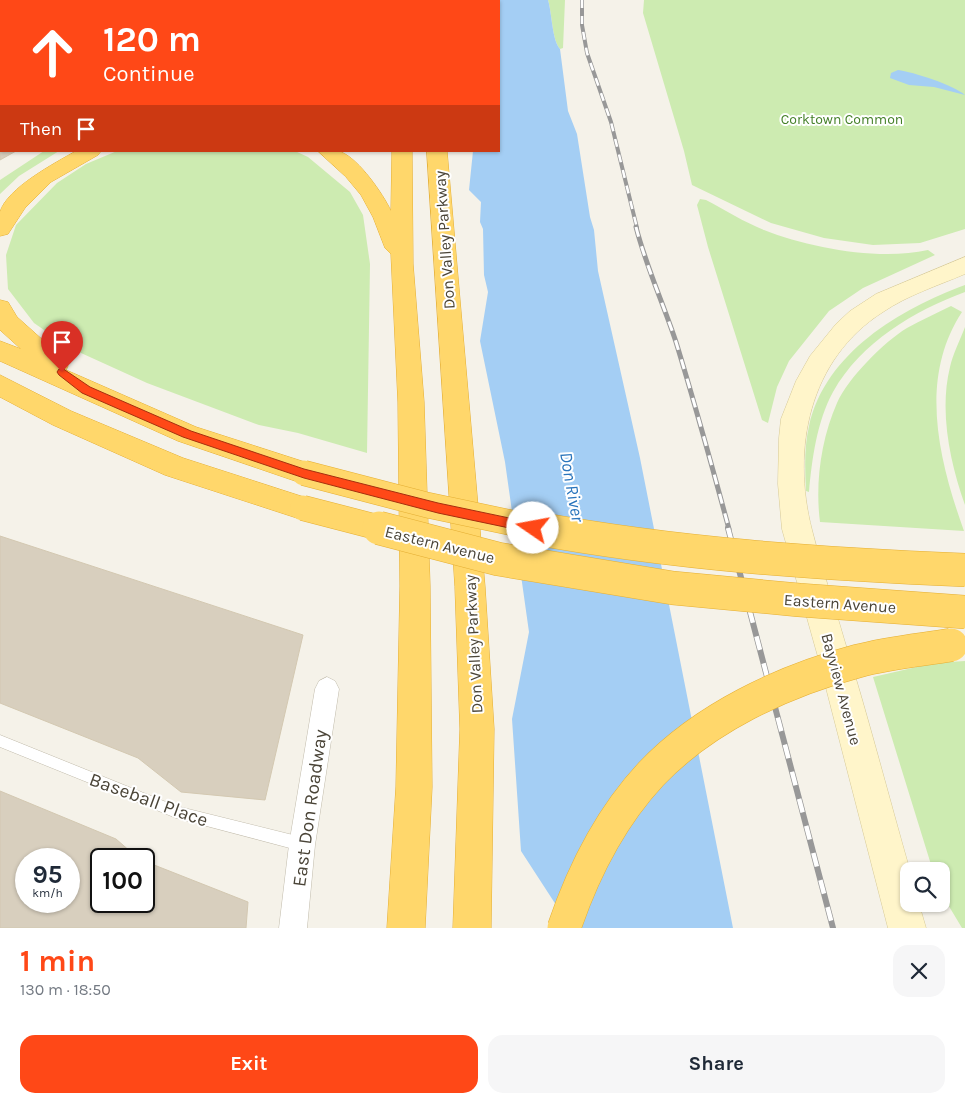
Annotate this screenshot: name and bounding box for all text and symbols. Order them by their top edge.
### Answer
text: 120 m [103,19,201,60]
icon: ahead [20,20,85,85]
text: Continue [103,61,195,87]
park label: Corktown Common [781,111,903,128]
icon: arrive [72,115,100,143]
text: Then [20,118,62,140]
street label: Don Valley Parkway [430,170,459,310]
pin [41,321,83,372]
icon: arrive [48,328,76,356]
water label: Don River [555,450,589,524]
position arrow [506,501,558,553]
street label: Eastern Avenue [383,522,497,567]
street label: Don Valley Parkway [460,574,487,714]
street label: Eastern Avenue [783,590,897,617]
street label: Bayview Avenue [817,631,866,747]
street label: East Don Roadway [288,728,332,888]
street label: Baseball Place [86,768,211,832]
speed limit sign: 100 [90,848,155,913]
text: 95 [33,860,62,889]
map controls [900,862,950,912]
button: search [900,862,950,912]
text: km/h [32,886,63,900]
text: 1 min [20,943,95,979]
button: close [893,945,945,997]
text: 130 m · 18:50 [20,980,111,999]
button: Exit [20,1035,478,1093]
button: Share [488,1035,945,1093]

